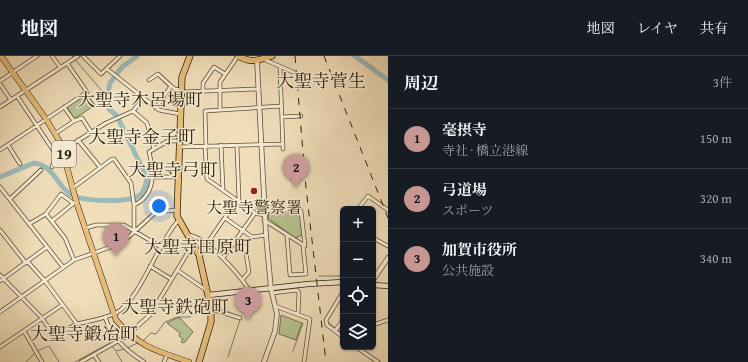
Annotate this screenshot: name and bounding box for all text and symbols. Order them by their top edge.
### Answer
text: 地図 [20,14,58,42]
text: 地図 [587,18,615,38]
text: レイヤ [637,18,678,38]
text: 共有 [700,18,728,38]
district label: 大聖寺菅生 [276,67,366,94]
text: 周辺 [404,70,438,95]
text: 3件 [713,73,732,92]
district label: 大聖寺木呂場町 [77,86,203,113]
text: 毫摂寺 [442,119,487,140]
district label: 大聖寺金子町 [88,123,196,150]
text: 1 [414,129,420,148]
text: 150 m [700,129,732,148]
road number: 19 [52,141,76,167]
text: 寺社 · 橋立港線 [442,141,528,160]
pin: 2 [283,154,309,187]
district label: 大聖寺弓町 [128,156,218,183]
text: 弓道場 [442,179,487,200]
marker: 大聖寺警察署 [249,186,259,196]
text: 2 [414,189,420,208]
text: 320 m [700,189,732,208]
place label: 大聖寺警察署 [206,195,302,219]
your location [149,196,169,216]
text: スポーツ [442,201,493,220]
map controls [340,206,376,350]
button: + [340,206,376,242]
pin: 1 [103,223,129,256]
district label: 大聖寺田原町 [144,233,252,260]
text: 加賀市役所 [442,239,517,260]
button: − [340,242,376,278]
text: 3 [414,249,420,268]
text: 340 m [700,249,732,268]
text: 公共施設 [442,261,494,280]
button: locate [340,278,376,314]
pin: 3 [235,287,261,320]
district label: 大聖寺鉄砲町 [121,293,229,320]
button: layers [340,314,376,350]
district label: 大聖寺鍛冶町 [30,320,138,347]

